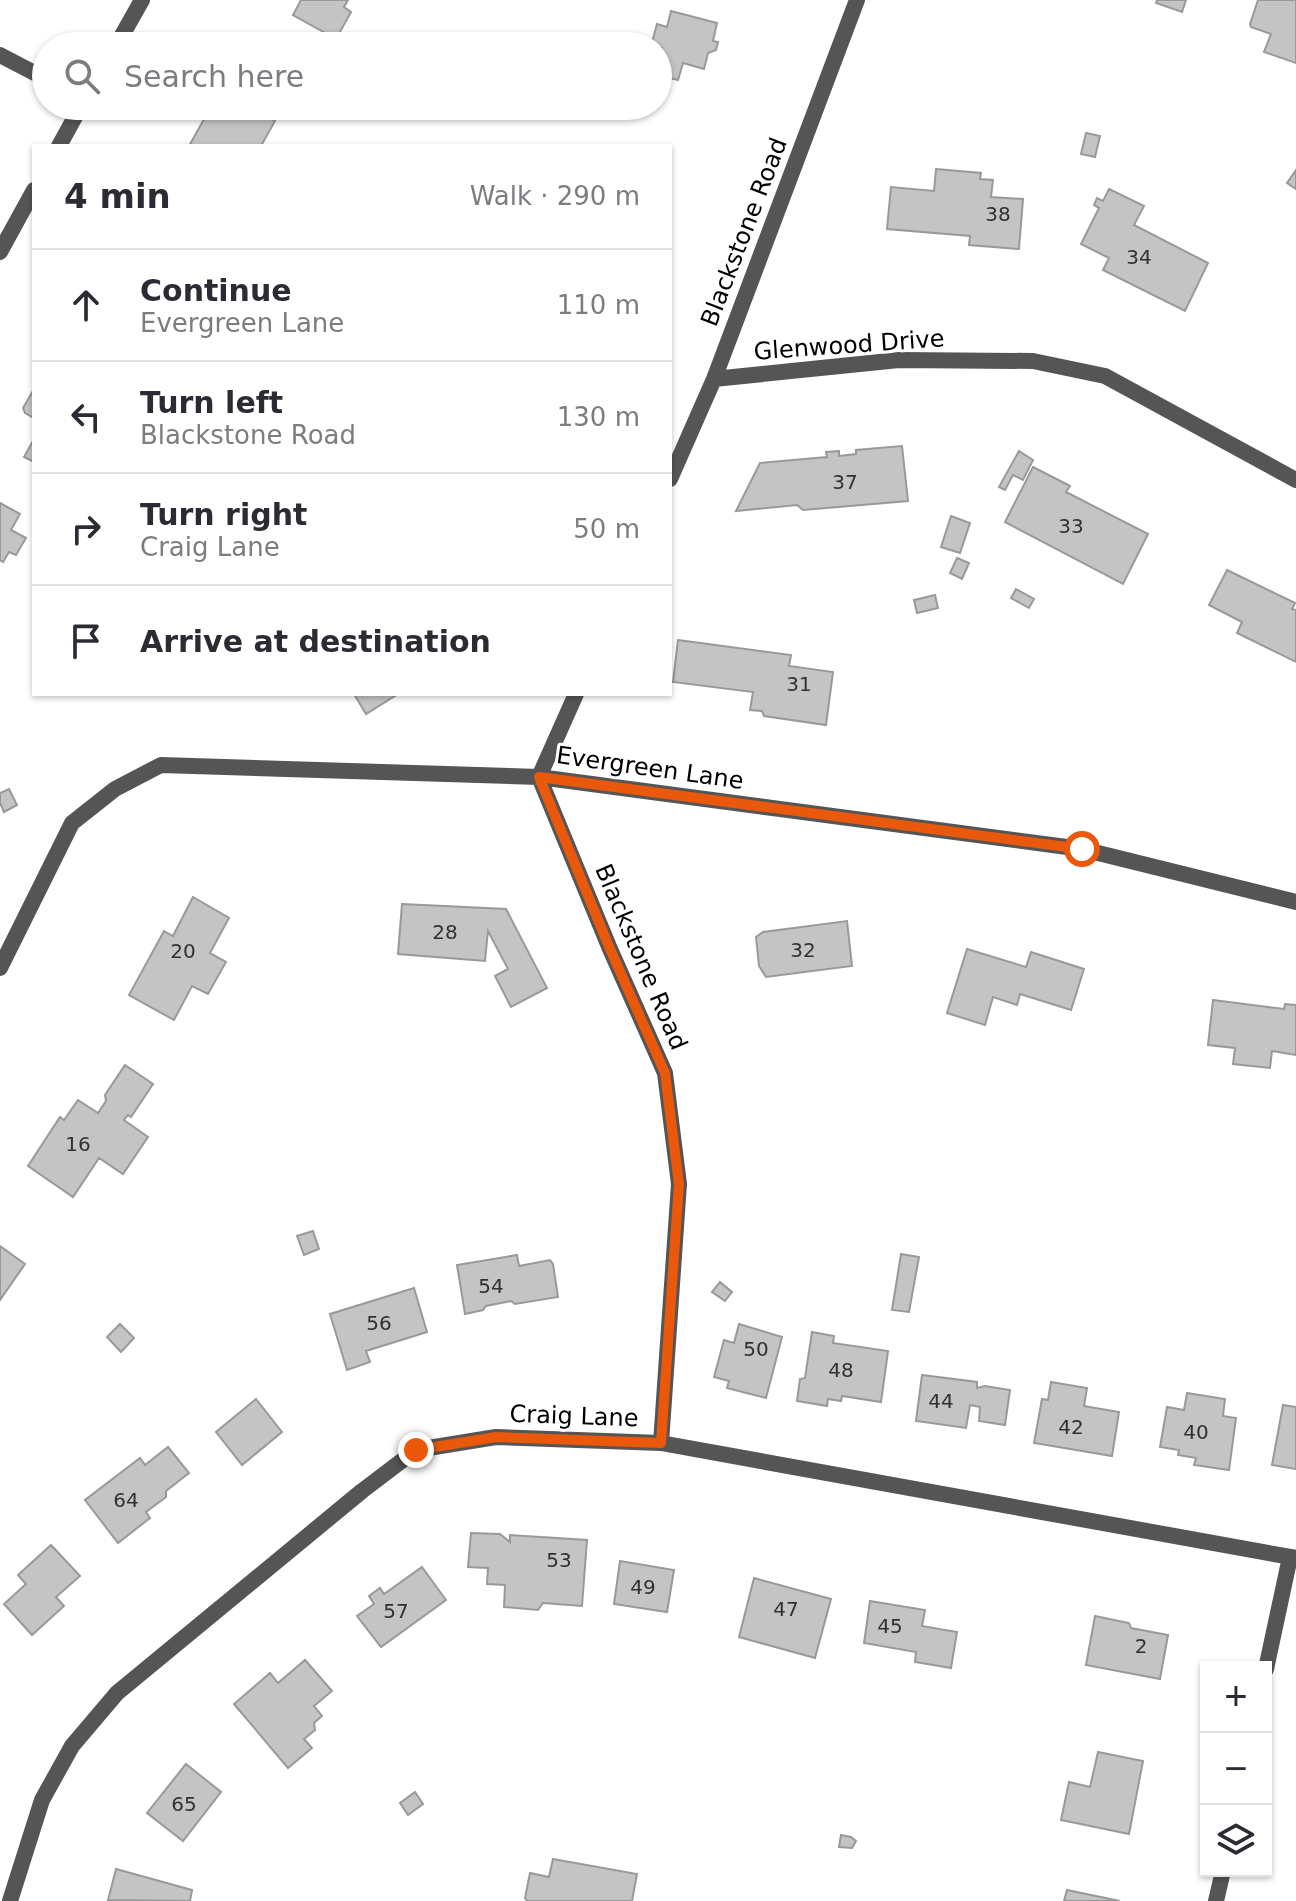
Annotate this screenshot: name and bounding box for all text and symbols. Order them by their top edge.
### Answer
search box [32,32,672,120]
icon: search [60,54,104,98]
text: Search here [124,59,304,94]
street label: Blackstone Road [695,134,793,330]
text: 4 min [64,176,171,216]
text: Walk · 290 m [470,181,640,211]
house number: 38 [985,202,1011,226]
house number: 34 [1126,245,1152,269]
text: Continue [140,273,292,308]
icon: ahead [64,283,108,327]
text: 110 m [557,290,640,320]
text: Evergreen Lane [140,308,344,338]
street label: Glenwood Drive [753,324,945,366]
text: Turn left [140,385,283,420]
icon: left [64,395,108,439]
text: 130 m [557,402,640,432]
text: Blackstone Road [140,420,356,450]
house number: 37 [832,470,858,494]
text: Turn right [140,497,307,532]
icon: right [64,507,108,551]
text: 50 m [573,514,640,544]
house number: 33 [1058,514,1084,538]
text: Craig Lane [140,532,280,562]
icon: arrive [64,619,108,663]
text: Arrive at destination [140,624,491,659]
house number: 31 [786,672,812,696]
street label: Evergreen Lane [555,741,745,795]
route start [1064,831,1100,867]
street label: Blackstone Road [589,860,693,1054]
house number: 28 [432,920,458,944]
house number: 32 [790,938,816,962]
house number: 20 [170,939,196,963]
house number: 16 [65,1132,91,1156]
house number: 54 [478,1274,504,1298]
house number: 56 [366,1311,392,1335]
house number: 50 [743,1337,769,1361]
house number: 48 [828,1358,854,1382]
house number: 44 [928,1389,954,1413]
street label: Craig Lane [509,1400,639,1432]
house number: 42 [1058,1415,1084,1439]
house number: 40 [1183,1420,1209,1444]
route end [398,1432,434,1468]
house number: 64 [113,1488,139,1512]
house number: 53 [546,1548,572,1572]
house number: 49 [630,1575,656,1599]
house number: 47 [773,1597,799,1621]
house number: 57 [383,1599,409,1623]
house number: 45 [877,1614,903,1638]
house number: 2 [1135,1634,1147,1658]
map controls [1200,1661,1272,1877]
button: + [1200,1661,1272,1733]
button: − [1200,1733,1272,1805]
house number: 65 [171,1792,197,1816]
button: layers [1200,1805,1272,1877]

